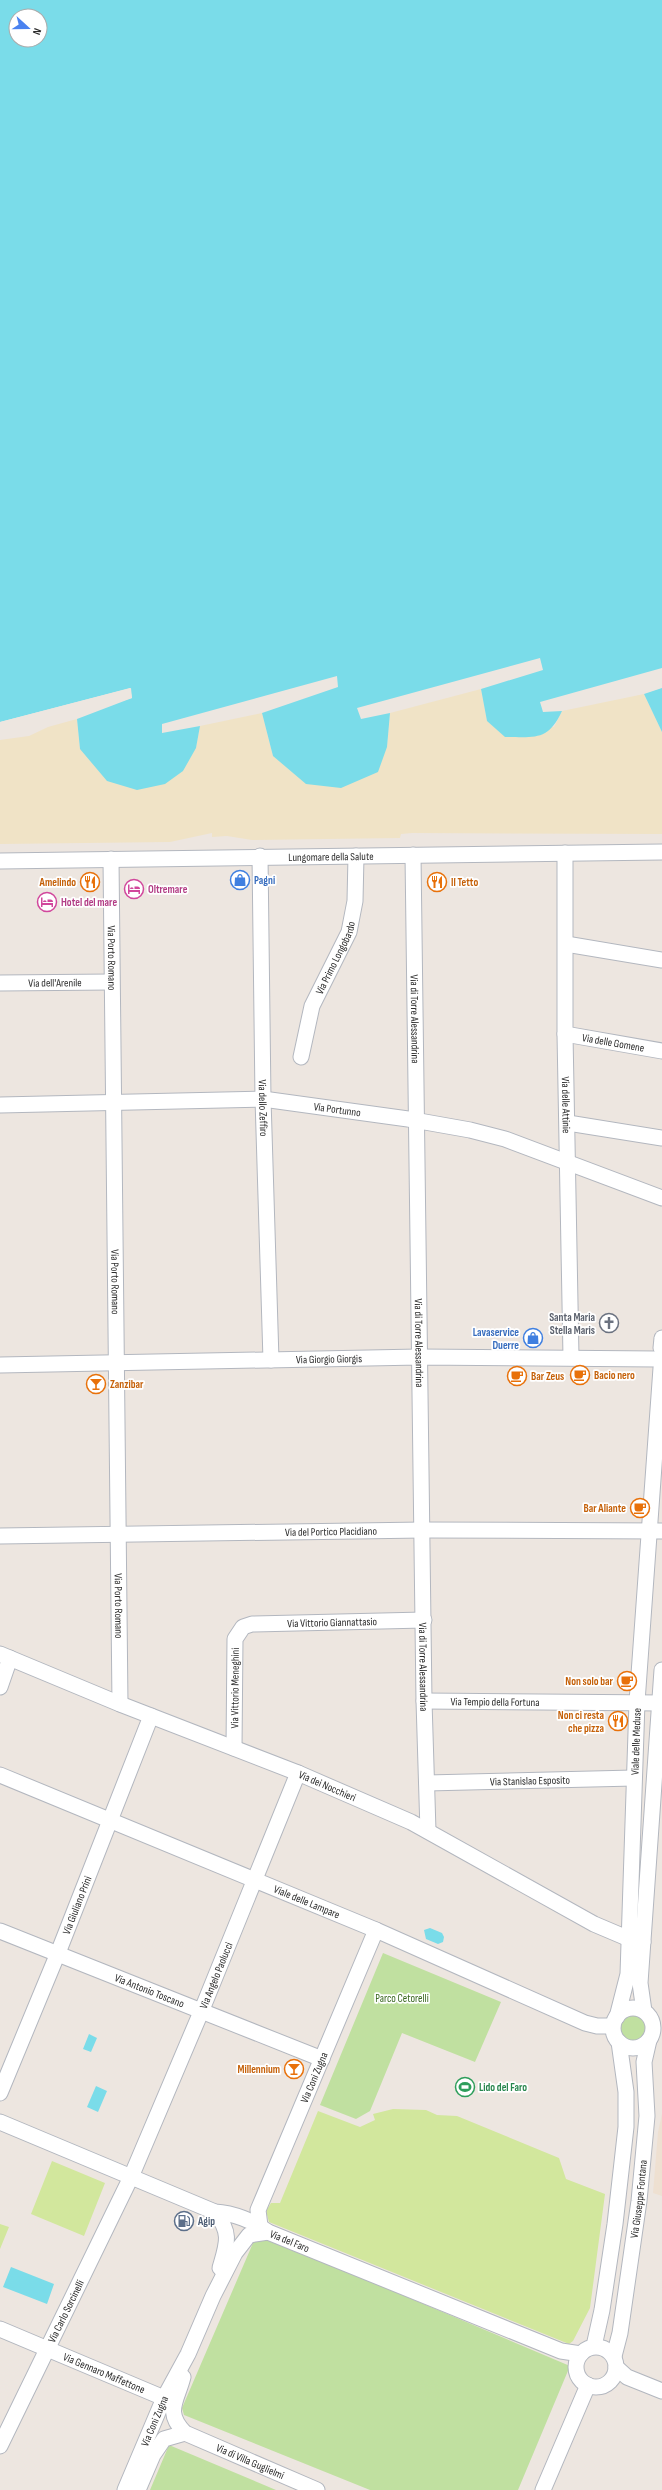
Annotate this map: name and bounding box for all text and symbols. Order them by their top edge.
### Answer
north arrow [8,8,48,48]
text: N [30,26,44,37]
street label: Lungomare della Salute [288,849,374,864]
shop icon: Pagni [229,869,251,891]
restaurant icon: Amelindo [79,871,101,893]
restaurant icon: Il Tetto [426,871,448,893]
place label: Pagni [254,874,275,887]
place label: Amelindo [39,876,76,889]
place label: Il Tetto [451,876,478,889]
hotel icon: Oltremare [123,878,145,900]
place label: Oltremare [148,883,188,896]
hotel icon: Hotel del mare [36,891,58,913]
place label: Hotel del mare [61,896,117,909]
street label: Via Primo Longobardo [312,920,358,996]
street label: Via Porto Romano [105,925,119,991]
street label: Via di Torre Alessandrina [408,974,422,1064]
street label: Via dell'Arenile [28,976,82,989]
street label: Via delle Gomene [581,1031,645,1054]
street label: Via delle Attinie [559,1076,573,1134]
street label: Via dello Zeffiro [256,1079,271,1137]
street label: Via Portunno [313,1100,362,1119]
street label: Via Porto Romano [109,1249,122,1315]
street label: Via di Torre Alessandrina [412,1298,426,1387]
place label: Santa Maria Stella Maris [549,1311,595,1337]
church icon: Santa Maria Stella Maris [598,1312,620,1334]
place label: Lavaservice Duerre [473,1326,519,1352]
shop icon: Lavaservice Duerre [522,1327,544,1349]
street label: Via Giorgio Giorgis [296,1352,362,1366]
cafe icon: Bacio nero [569,1364,591,1386]
cafe icon: Bar Zeus [506,1365,528,1387]
place label: Bacio nero [594,1369,635,1382]
place label: Bar Zeus [531,1370,564,1383]
bar icon: Zanzibar [85,1373,107,1395]
place label: Zanzibar [110,1378,144,1391]
cafe icon: Bar Aliante [629,1497,651,1519]
place label: Bar Aliante [583,1502,626,1515]
street label: Via del Portico Placidiano [285,1524,377,1538]
street label: Via Porto Romano [112,1573,126,1639]
street label: Via Vittorio Giannattasio [287,1615,378,1630]
street label: Via di Torre Alessandrina [416,1622,431,1712]
street label: Via Vittorio Meneghini [228,1648,241,1728]
cafe icon: Non solo bar [616,1670,638,1692]
place label: Non solo bar [565,1675,614,1688]
street label: Via Tempio della Fortuna [450,1695,540,1708]
street label: Viale delle Meduse [628,1708,643,1775]
place label: Non ci resta che pizza [558,1709,604,1735]
restaurant icon: Non ci resta che pizza [607,1710,629,1732]
street label: Via dei Nocchieri [297,1768,358,1804]
street label: Via Stanislao Esposito [490,1773,571,1788]
street label: Via Giuliano Prini [60,1874,94,1936]
street label: Viale delle Lampare [272,1882,342,1921]
street label: Via Angelo Paolucci [197,1940,235,2010]
street label: Via Antonio Toscano [113,1971,187,2010]
park label: Parco Cetorelli [375,1992,429,2005]
street label: Via Coni Zugna [297,2050,330,2105]
bar icon: Millennium [283,2058,305,2080]
place label: Millennium [238,2063,280,2076]
sports icon: Lido del Faro [454,2076,476,2098]
place label: Lido del Faro [479,2081,527,2094]
street label: Via Giuseppe Fontana [627,2159,649,2239]
fuel station icon: Agip [173,2210,195,2232]
place label: Agip [197,2215,215,2228]
street label: Via del Faro [268,2227,312,2255]
street label: Via Carlo Sorcinelli [45,2278,86,2345]
street label: Via Gennaro Maffettone [61,2350,147,2396]
street label: Via Coni Zugna [138,2394,171,2448]
street label: Via di Villa Guglielmi [214,2441,286,2482]

